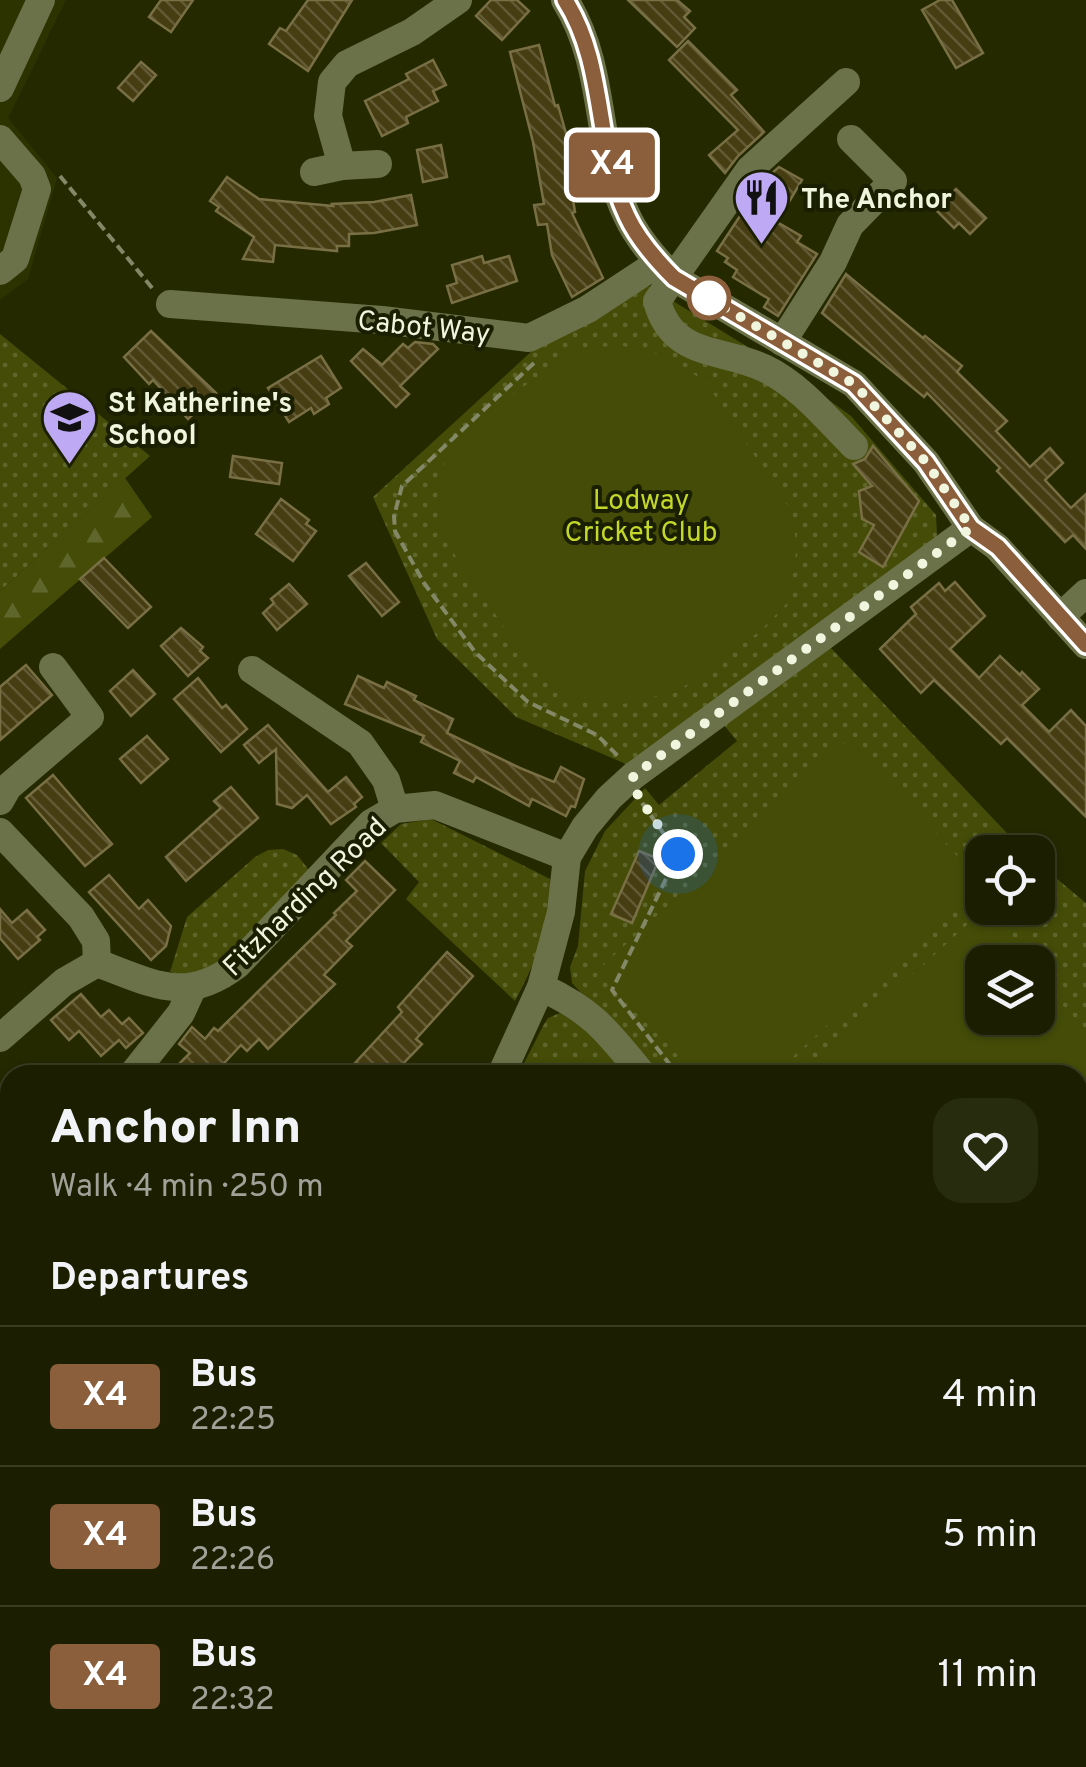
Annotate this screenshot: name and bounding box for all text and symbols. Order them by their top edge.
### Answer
line badge: X4 [567,132,657,198]
text: X4 [589,143,635,187]
restaurant icon: The Anchor [732,168,792,247]
place label: The Anchor [801,183,952,219]
unlabelled marker [688,277,730,319]
street label: Cabot Way [356,304,492,354]
place label: St Katherine's School [108,387,292,455]
school or university icon: St Katherine's School [39,388,99,467]
park label: Lodway Cricket Club [565,484,717,552]
street label: Fitzharding Road [216,811,396,986]
your location [653,829,703,879]
map controls [965,835,1055,1035]
button: locate [965,835,1055,925]
button: layers [965,945,1055,1035]
button: heart [933,1098,1038,1203]
text: Anchor Inn [50,1100,301,1160]
text: Walk · 4 min · 250 m [50,1168,324,1208]
text: Departures [50,1255,250,1304]
text: Bus [190,1352,257,1401]
text: 4 min [942,1372,1038,1421]
text: X4 [82,1374,128,1418]
text: 22:25 [190,1401,276,1441]
text: Bus [190,1492,257,1541]
text: 5 min [942,1512,1038,1561]
text: X4 [82,1514,128,1558]
text: 22:26 [190,1541,275,1581]
text: Bus [190,1632,257,1681]
text: 11 min [937,1652,1038,1701]
text: X4 [82,1654,128,1698]
text: 22:32 [190,1681,275,1721]

